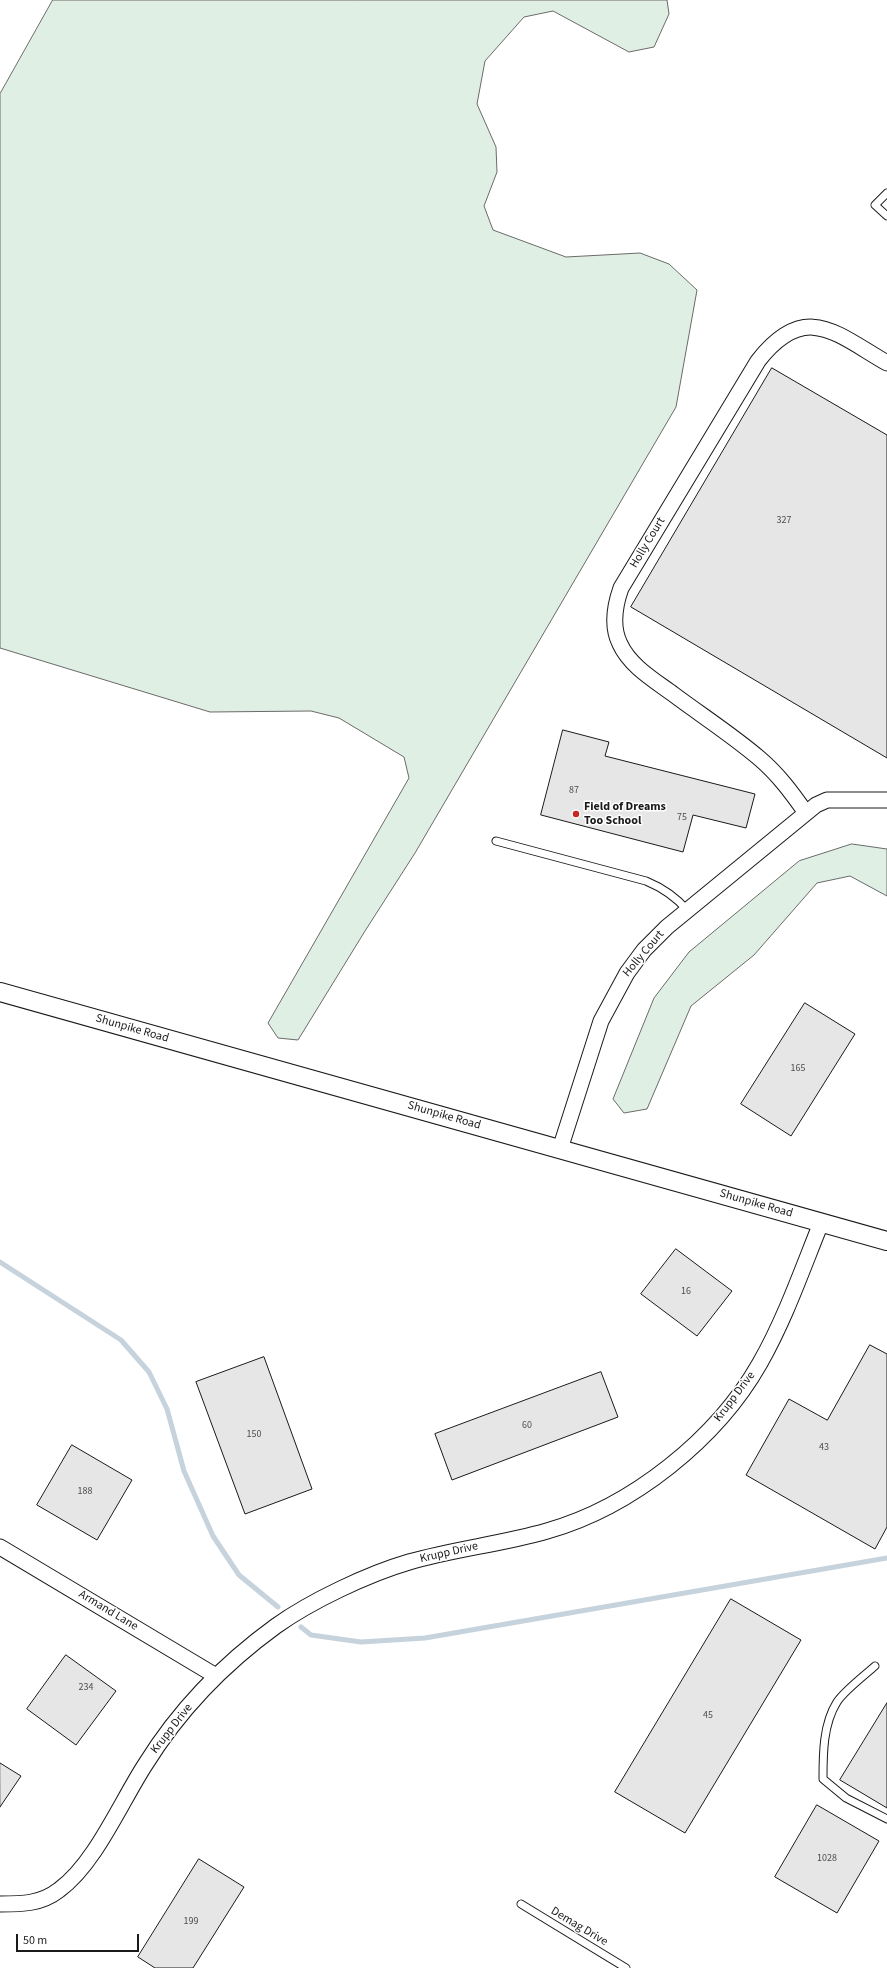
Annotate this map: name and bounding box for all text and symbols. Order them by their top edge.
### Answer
street label: Holly Court [627,515,669,571]
house number: 327 [777,515,791,527]
house number: 87 [569,785,579,797]
place label: Field of Dreams Too School [584,800,666,828]
marker: Field of Dreams Too School [571,809,581,819]
house number: 75 [677,812,687,824]
street label: Holly Court [620,928,668,980]
street label: Shunpike Road [94,1012,170,1046]
house number: 165 [791,1063,805,1075]
street label: Shunpike Road [406,1099,482,1133]
street label: Shunpike Road [718,1187,794,1221]
house number: 16 [681,1286,691,1298]
street label: Krupp Drive [711,1369,759,1425]
house number: 60 [522,1420,532,1432]
house number: 150 [247,1429,261,1441]
house number: 43 [819,1442,829,1454]
house number: 188 [78,1486,92,1498]
street label: Krupp Drive [418,1539,480,1567]
street label: Armand Lane [76,1588,140,1634]
house number: 234 [79,1682,93,1694]
street label: Krupp Drive [148,1701,196,1757]
house number: 45 [703,1710,713,1722]
house number: 1028 [817,1853,837,1865]
street label: Demag Drive [548,1904,610,1950]
house number: 199 [184,1916,198,1928]
scale bar [18,1926,141,1952]
text: 50 m [23,1932,47,1949]

